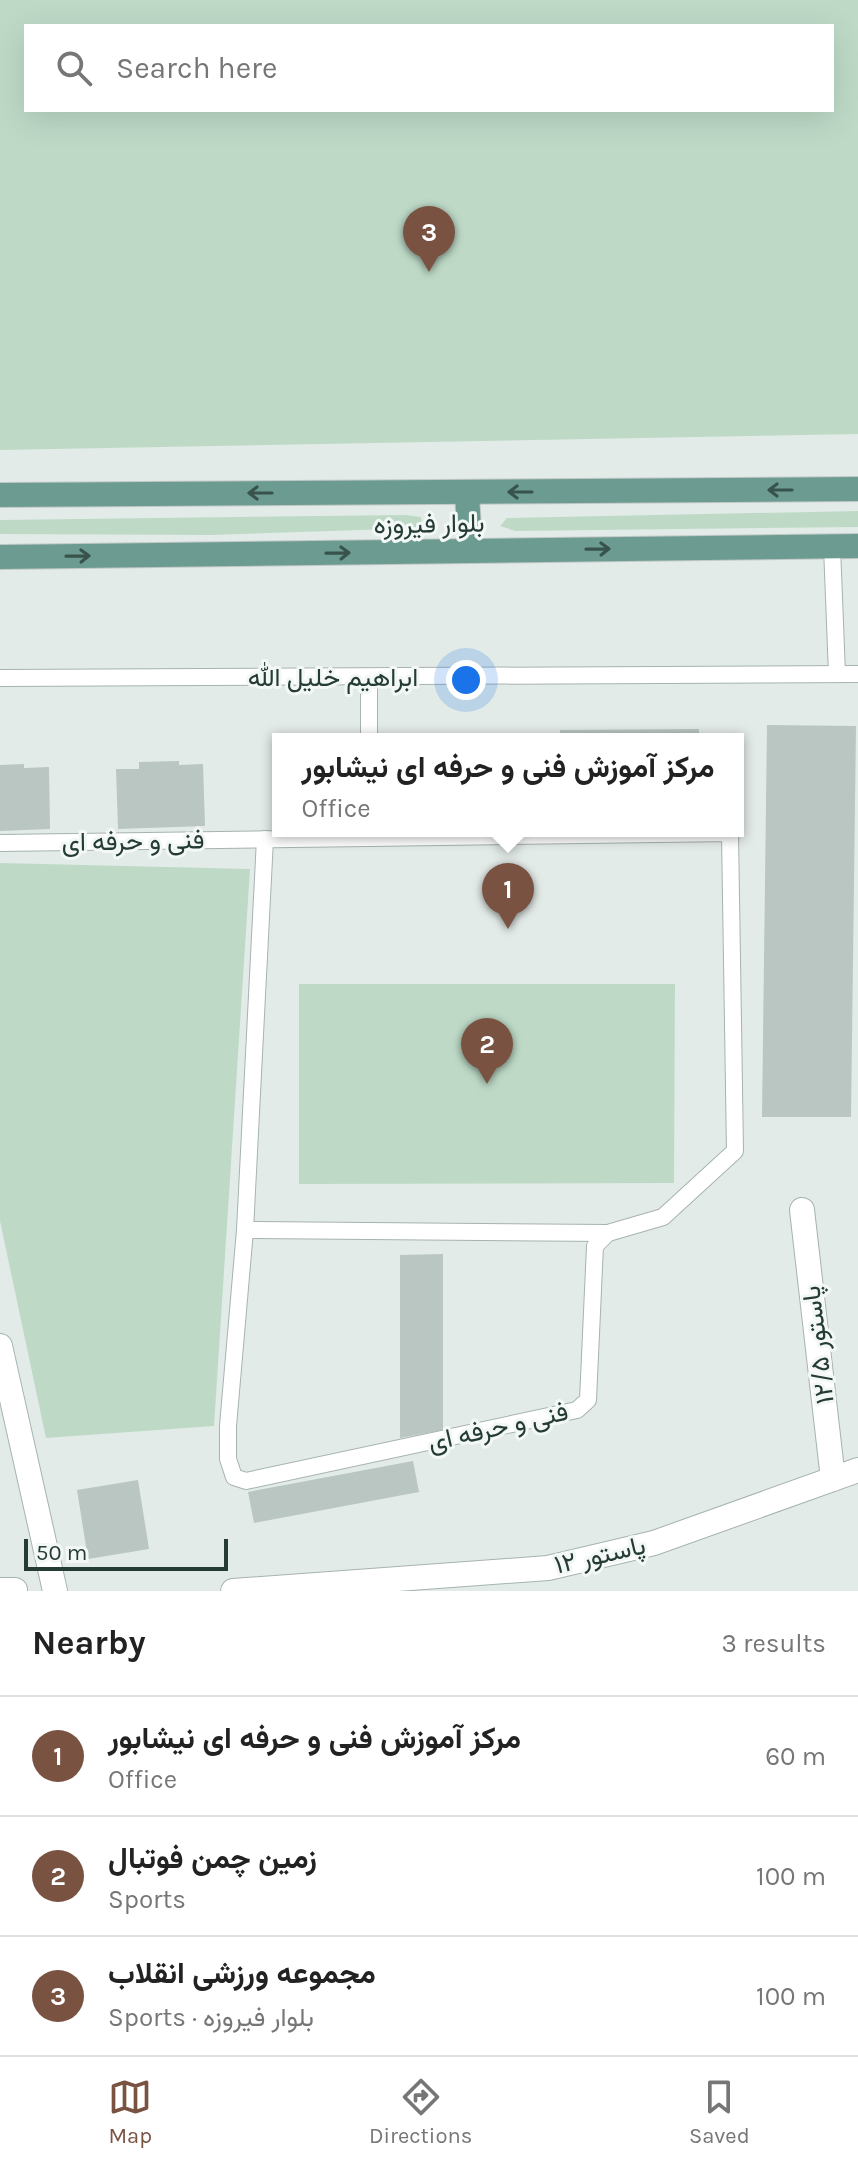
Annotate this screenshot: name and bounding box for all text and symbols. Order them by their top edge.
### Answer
search box [24,24,834,112]
icon: search [52,46,96,90]
text: Search here [116,50,277,86]
pin: 3 [403,206,455,272]
one-way arrow [767,482,794,498]
one-way arrow [507,484,534,499]
one-way arrow [247,485,274,501]
street label: بلوار فیروزه [373,508,485,540]
one-way arrow [584,542,611,557]
one-way arrow [324,545,351,560]
one-way arrow [64,548,91,564]
your location [446,660,486,700]
street label: ابراهیم خلیل الله [248,662,418,694]
popup [272,733,744,837]
text: مرکز آموزش فنی و حرفه ای نیشابور [302,749,714,785]
text: Office [302,793,371,824]
street label: فنی و حرفه ای [61,824,205,858]
pin: 1 [482,863,534,929]
pin: 2 [461,1018,513,1084]
street label: پاستور ۱۲/۵ [795,1284,843,1406]
street label: فنی و حرفه ای [425,1396,571,1458]
street label: ۱۲ پاستور [551,1529,649,1582]
scale bar [24,1535,228,1571]
text: 50 m [36,1540,87,1566]
text: Nearby [32,1623,146,1663]
text: 3 results [722,1628,826,1659]
text: مرکز آموزش فنی و حرفه ای نیشابور [108,1720,521,1756]
text: 1 [53,1741,63,1772]
text: 60 m [765,1741,826,1772]
text: Office [108,1764,177,1795]
text: زمین چمن فوتبال [108,1840,317,1876]
text: 2 [50,1861,66,1892]
text: 100 m [756,1861,826,1892]
text: Sports [108,1884,186,1915]
text: مجموعه ورزشی انقلاب [108,1955,376,1991]
text: 3 [50,1981,66,2012]
text: 100 m [756,1981,826,2012]
text: Sports · بلوار فیروزه [108,2002,314,2033]
tab: Map [108,2075,152,2149]
tab: Directions [369,2075,472,2149]
tab: Saved [689,2075,750,2149]

